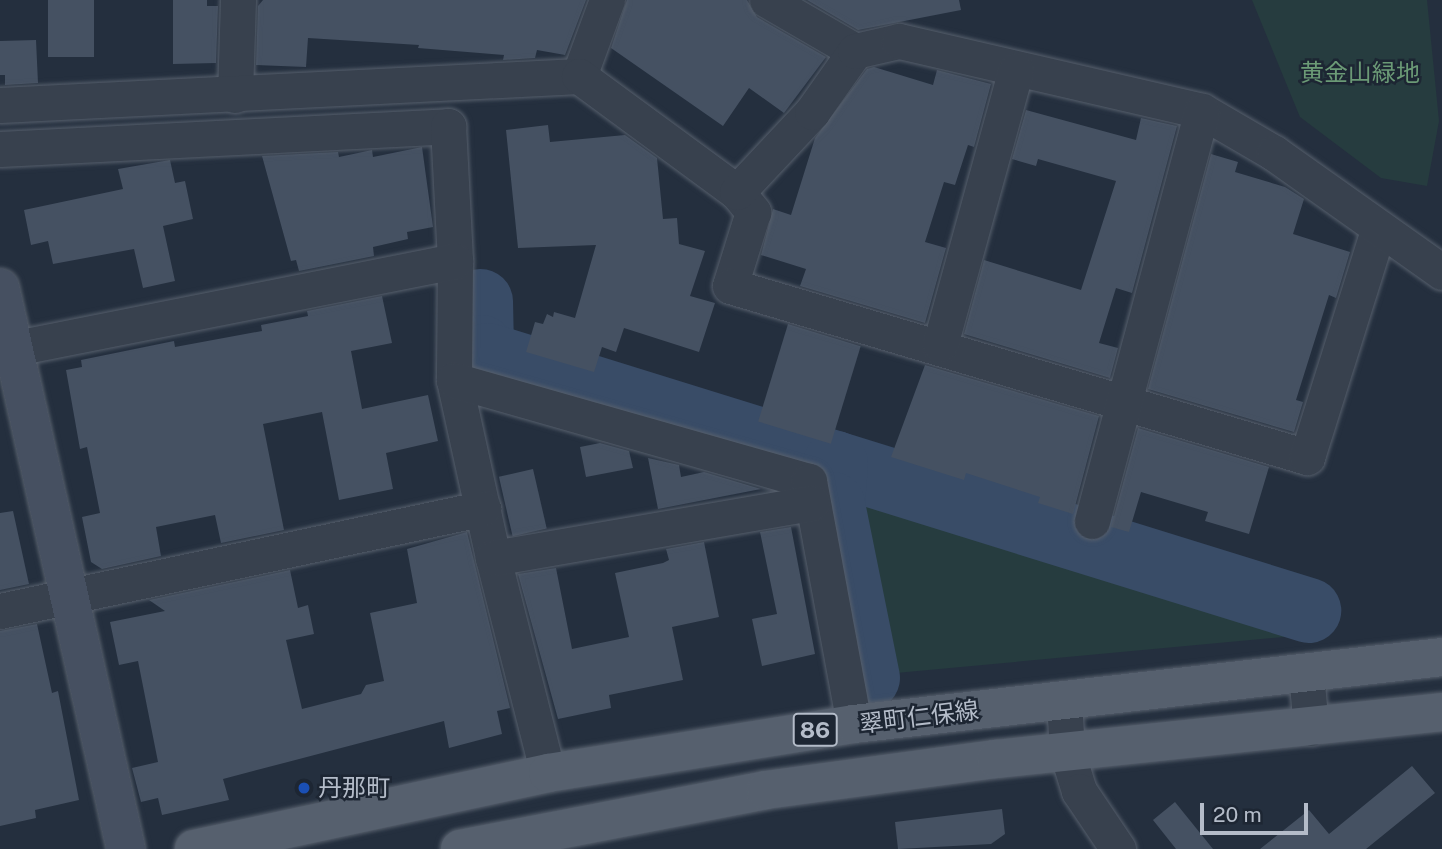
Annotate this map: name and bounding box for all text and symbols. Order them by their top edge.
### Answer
park label: 黄金山緑地 [1300,59,1420,87]
street label: 翠町仁保線 [858,695,980,739]
road number: 86 [792,710,838,750]
place label: 丹那町 [318,774,390,802]
marker: 丹那町 [296,780,312,796]
scale bar [1204,790,1312,834]
text: 20 m [1213,802,1262,827]

